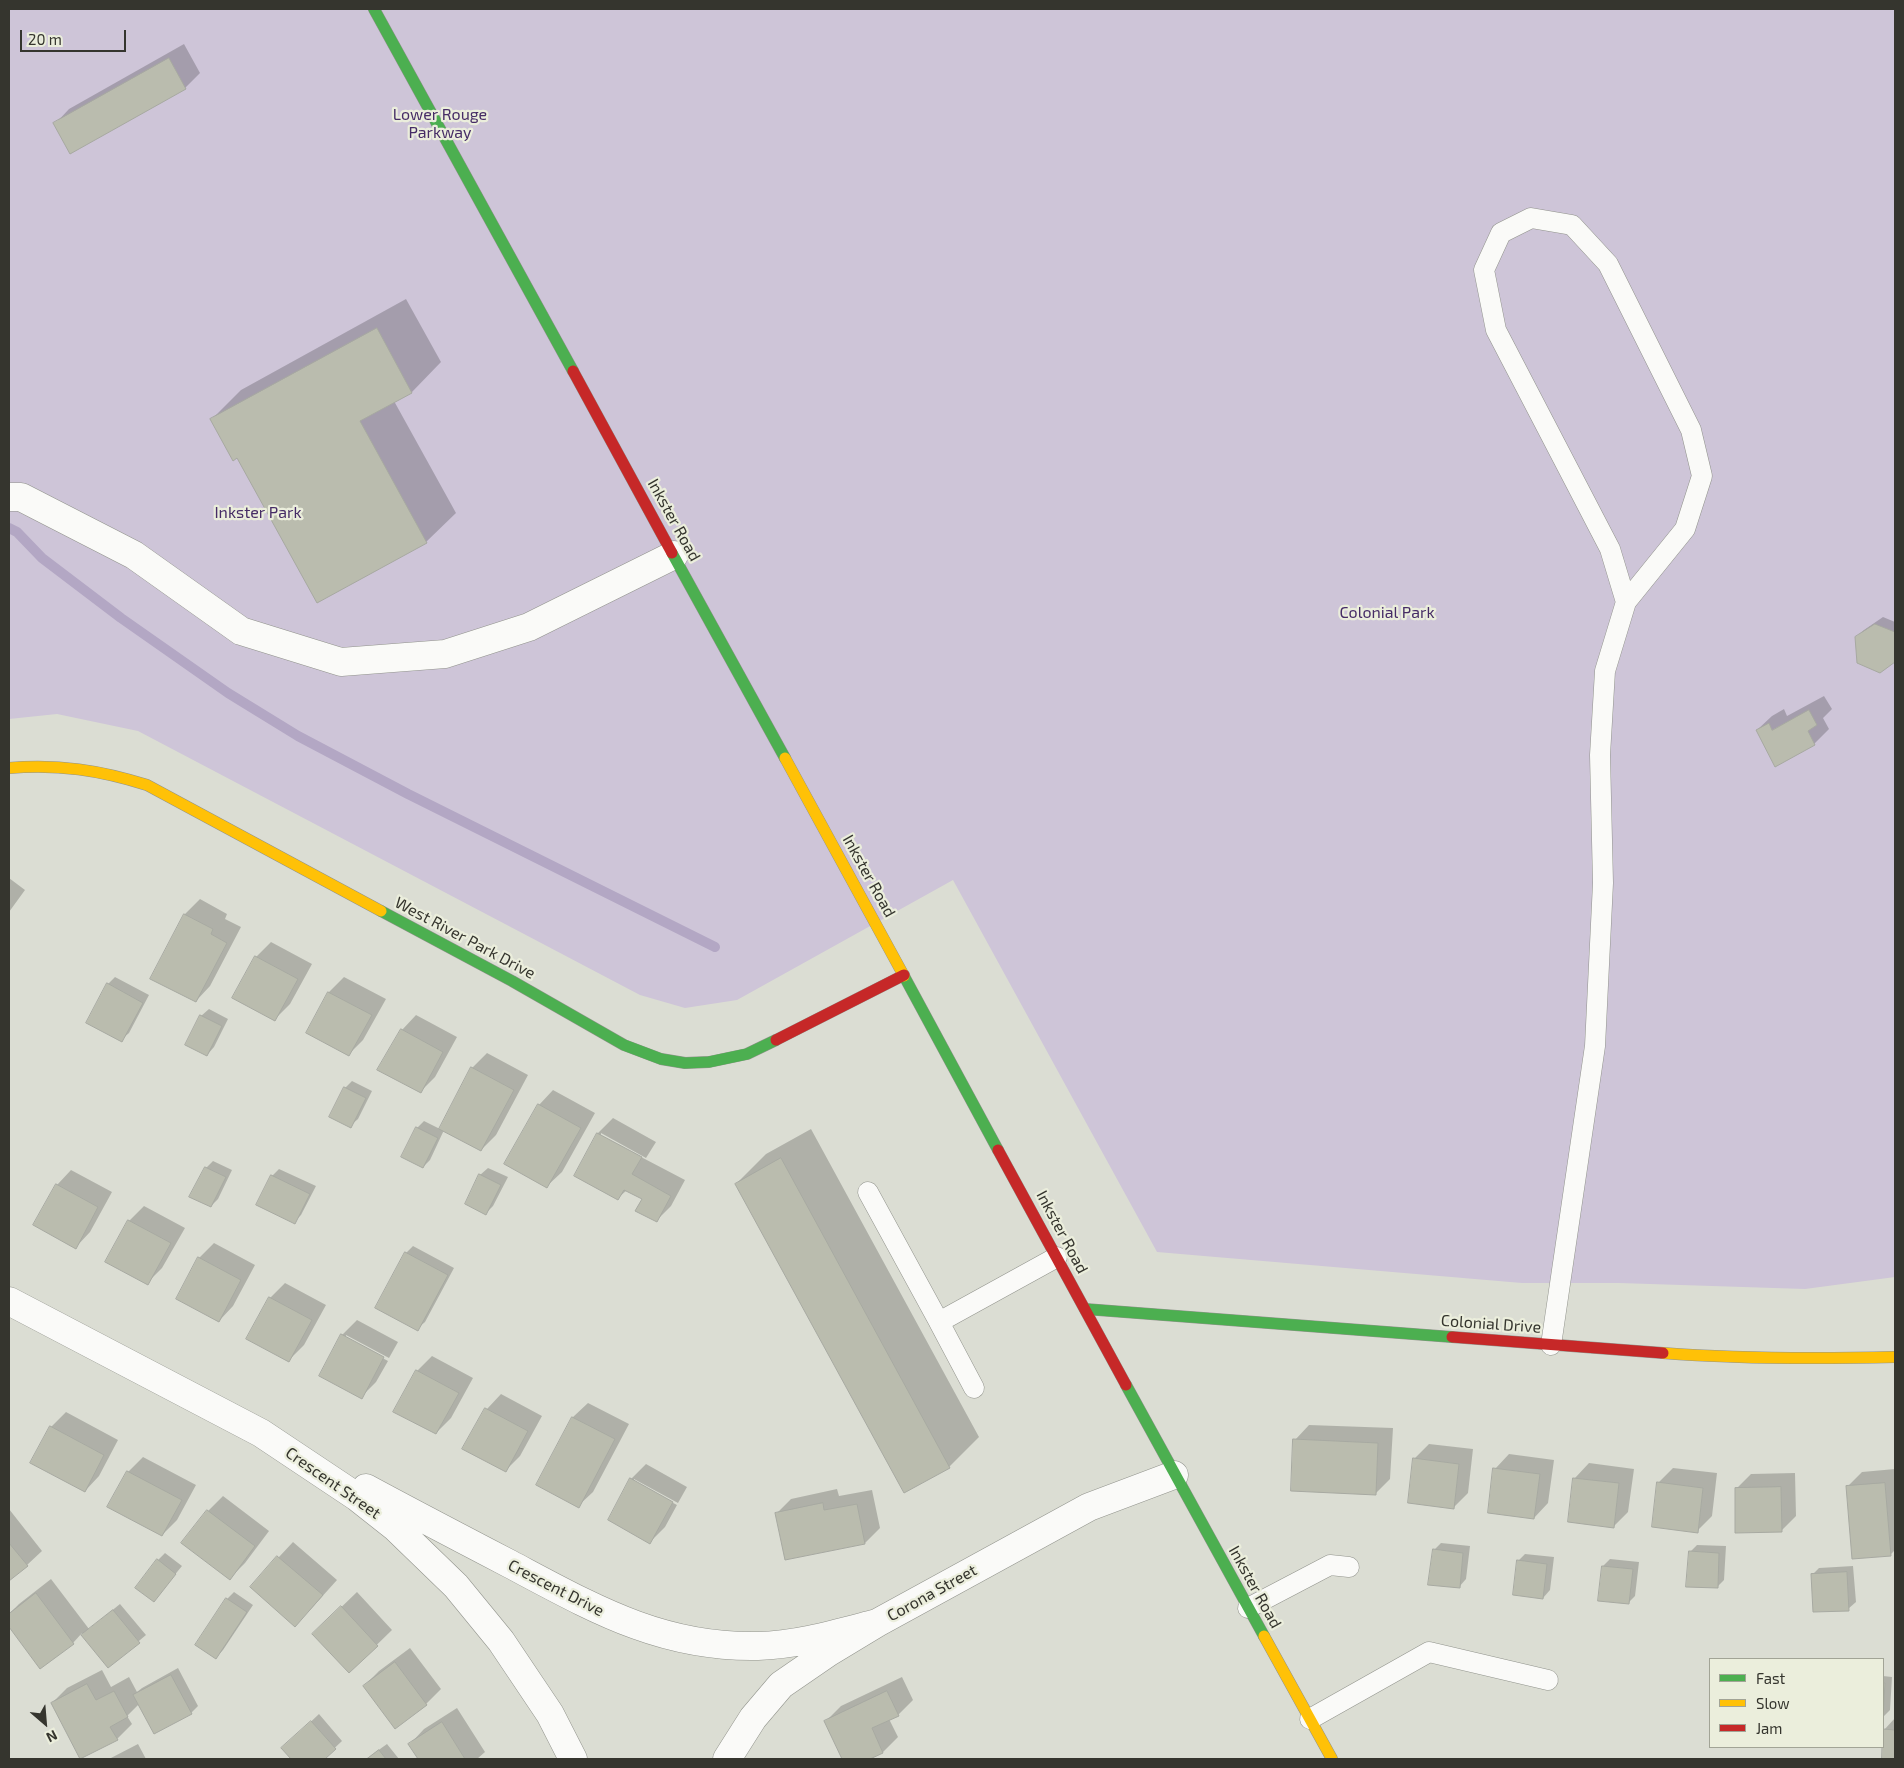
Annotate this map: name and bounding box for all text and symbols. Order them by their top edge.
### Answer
scale bar [22,20,129,52]
text: 20 m [28,30,62,48]
park label: Lower Rouge Parkway [393,105,487,143]
street label: Inkster Road [643,475,705,565]
park label: Inkster Park [214,503,302,523]
park label: Colonial Park [1339,603,1435,623]
street label: Inkster Road [838,831,900,921]
street label: West River Park Drive [391,893,539,983]
street label: Inkster Road [1032,1187,1092,1277]
street label: Colonial Drive [1440,1311,1542,1337]
street label: Crescent Street [282,1443,384,1523]
street label: Inkster Road [1224,1542,1286,1632]
street label: Crescent Drive [505,1556,607,1620]
street label: Corona Street [884,1560,980,1626]
legend [1709,1658,1884,1748]
text: Fast [1756,1669,1785,1687]
text: Slow [1756,1694,1790,1712]
north arrow [20,1698,70,1748]
text: Jam [1756,1719,1782,1737]
text: N [44,1727,60,1747]

